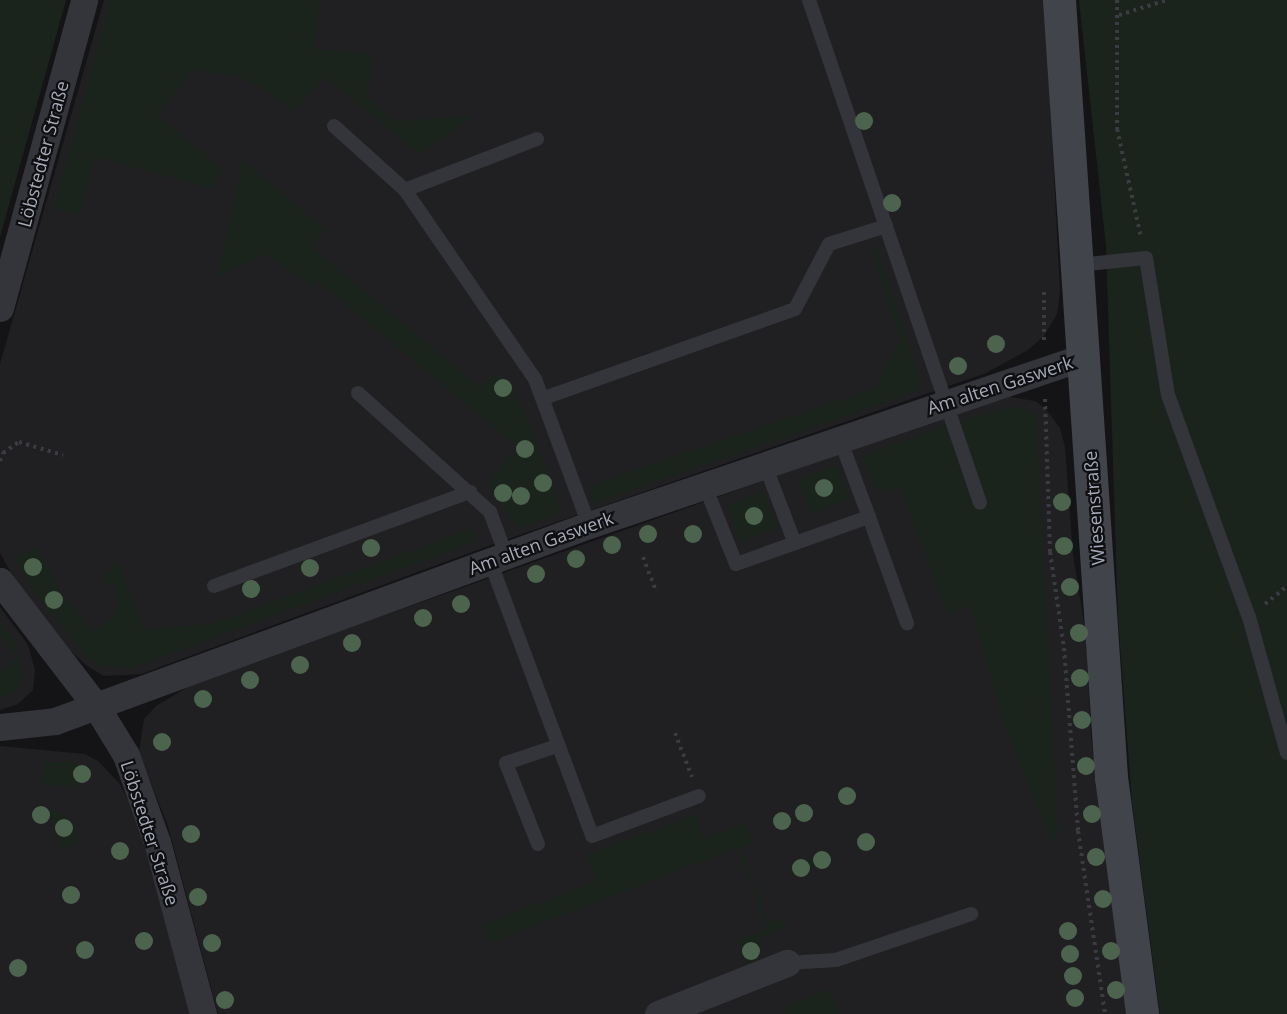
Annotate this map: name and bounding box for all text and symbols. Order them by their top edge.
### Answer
street label: Löbstedter Straße [13,78,73,230]
street label: Am alten Gaswerk [924,351,1076,419]
street label: Wiesenstraße [1079,450,1109,566]
street label: Am alten Gaswerk [466,507,616,579]
street label: Löbstedter Straße [116,758,184,908]

